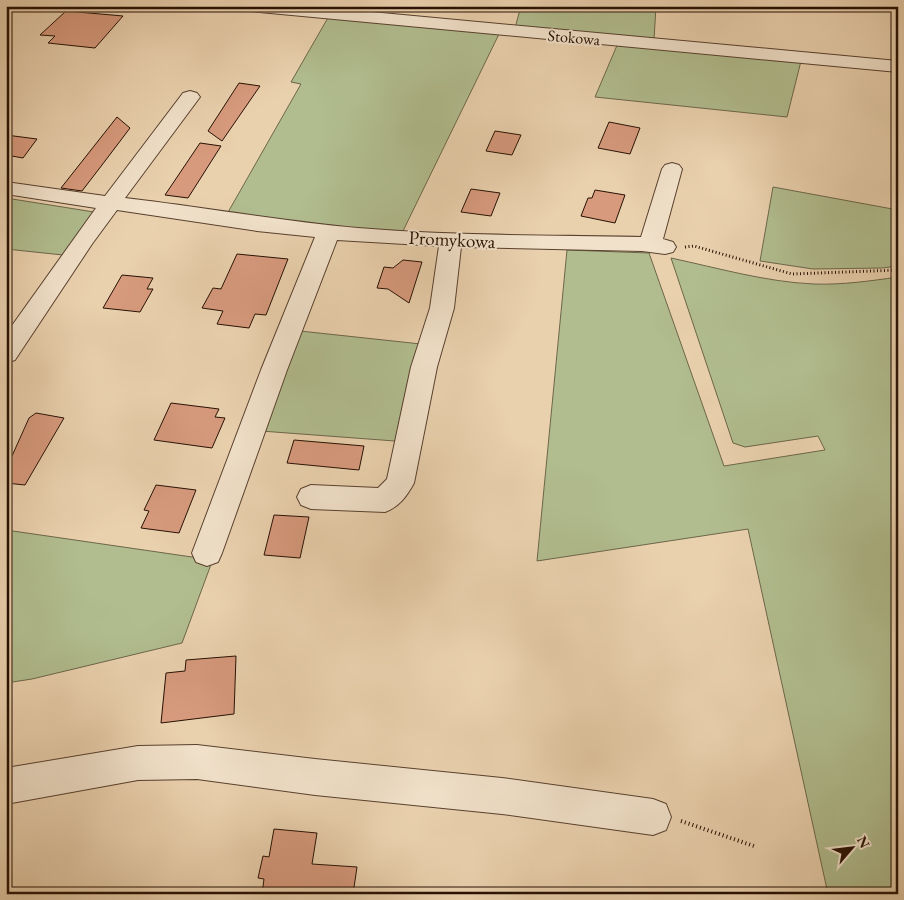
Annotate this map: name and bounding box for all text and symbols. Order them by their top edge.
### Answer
street label: Stokowa [547,25,602,50]
street label: Promykowa [408,225,496,254]
north arrow [826,822,876,872]
text: N [853,833,874,852]

